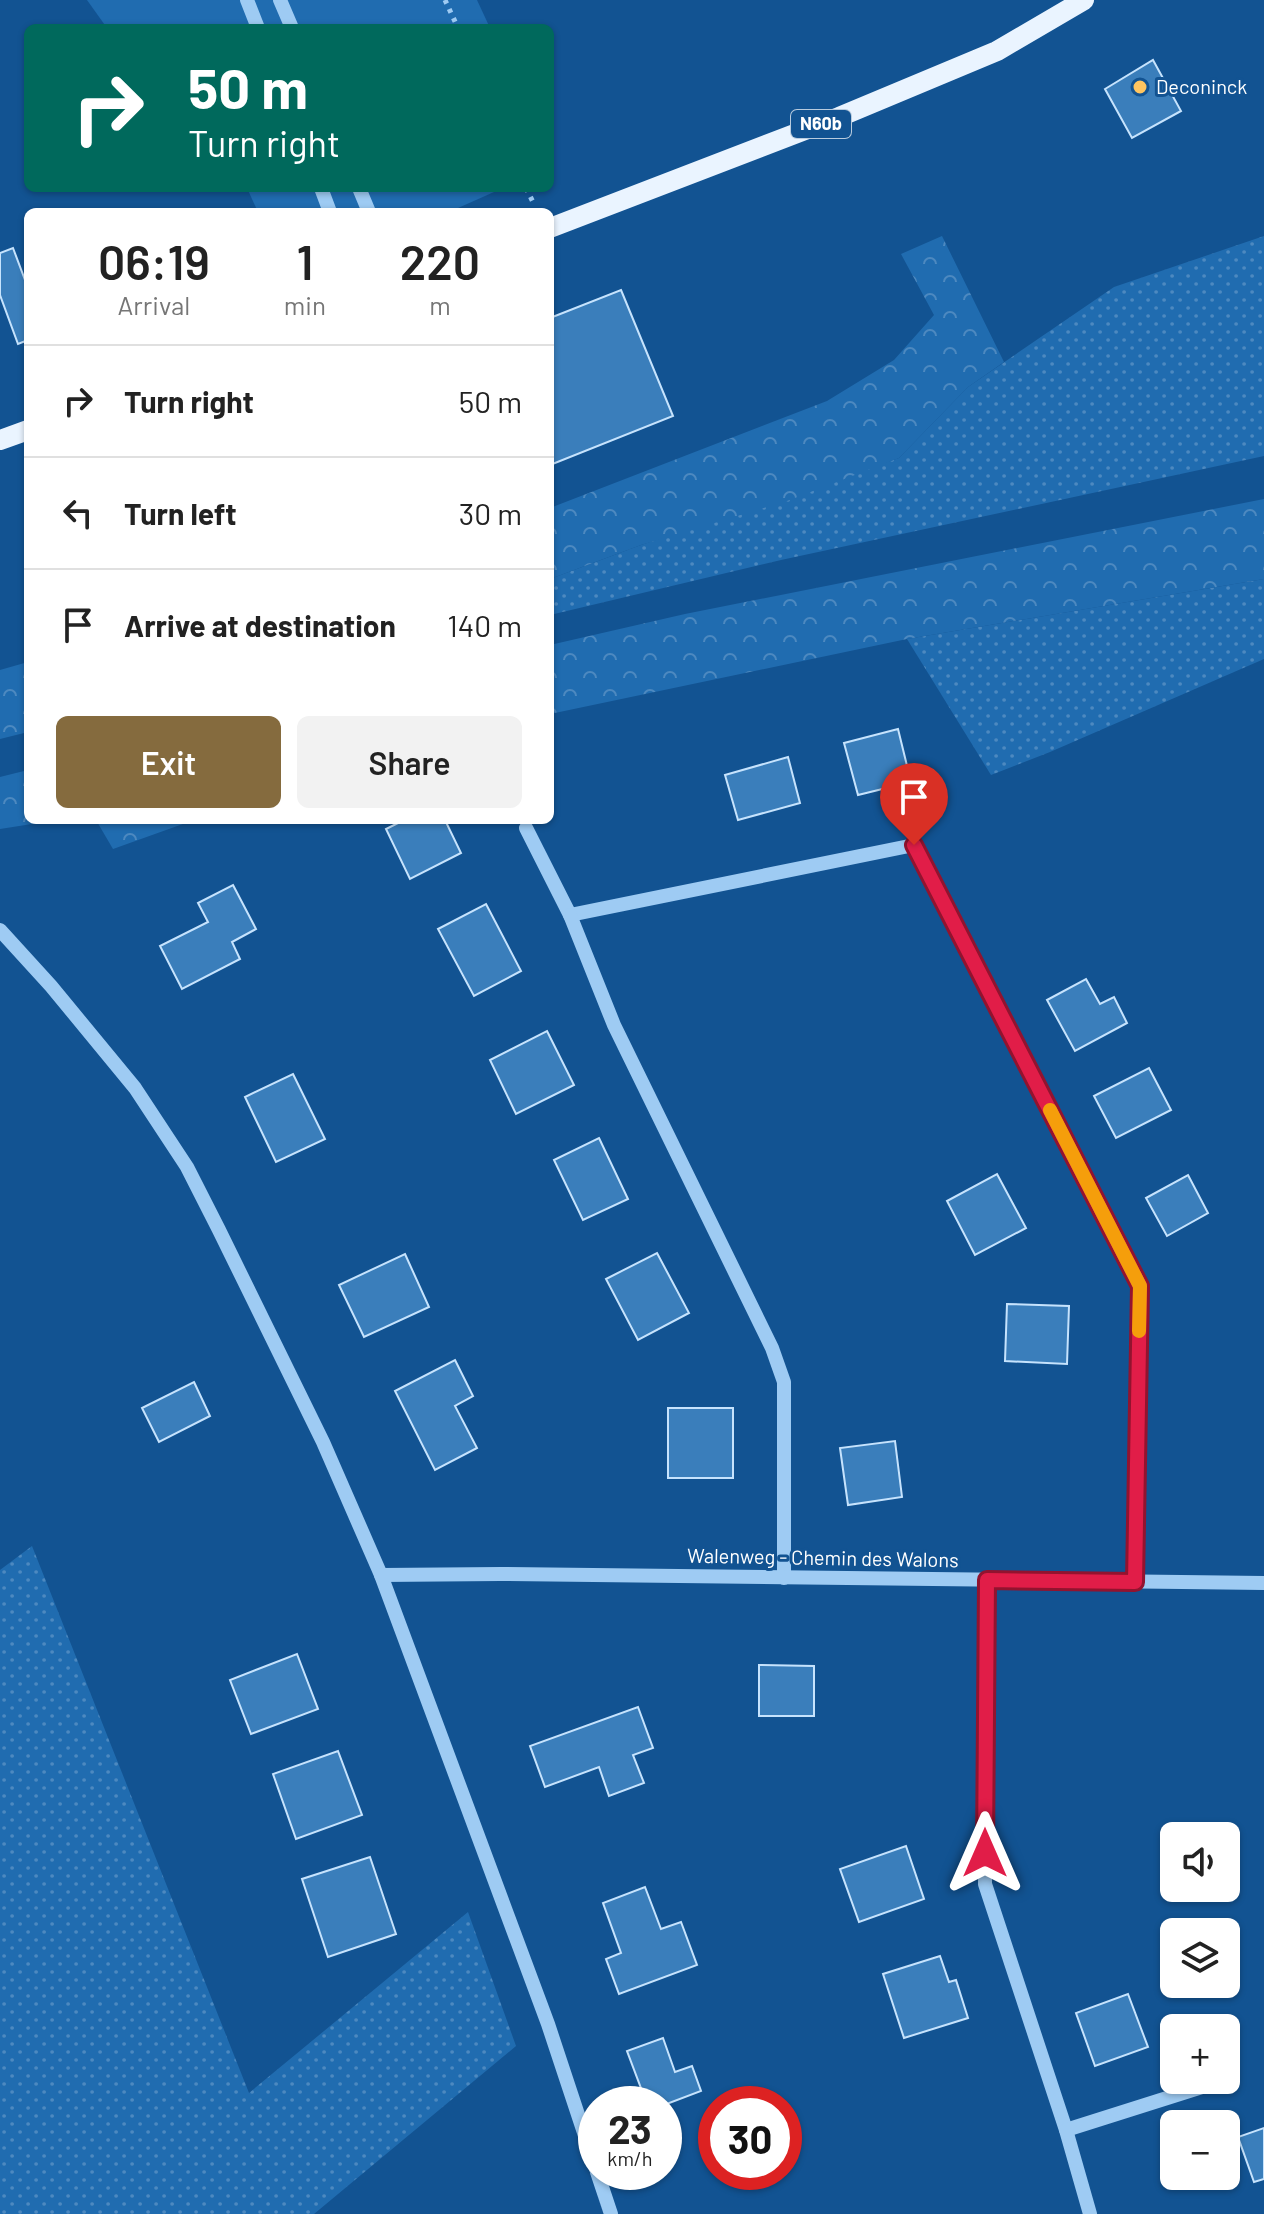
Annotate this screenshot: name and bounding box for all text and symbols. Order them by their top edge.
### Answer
text: 50 m [188,53,308,120]
icon: right [56,56,160,160]
place label: Deconinck [1156,74,1247,98]
marker: Deconinck [1131,78,1149,96]
road number: N60b [791,110,851,138]
text: Turn right [188,121,340,164]
text: 06:19 [98,232,210,290]
text: 1 [296,232,313,290]
text: 220 [400,232,480,290]
text: Arrival [118,289,190,320]
text: min [284,289,326,320]
text: m [429,289,451,320]
icon: right [56,379,100,423]
text: Turn right [124,383,254,419]
text: 50 m [459,383,522,419]
icon: left [56,491,100,535]
text: Turn left [124,495,237,531]
text: 30 m [459,495,522,531]
icon: arrive [56,603,100,647]
text: Arrive at destination [124,607,396,643]
text: 140 m [447,607,522,643]
button: Exit [56,716,281,808]
button: Share [297,716,522,808]
pin [880,763,948,845]
icon: arrive [892,775,936,819]
street label: Walenweg - Chemin des Walons [687,1543,959,1571]
position arrow [943,1811,1027,1895]
map controls [1160,1822,1240,2190]
button: sound [1160,1822,1240,1902]
button: layers [1160,1918,1240,1998]
button: + [1160,2014,1240,2094]
speed limit sign: 30 [698,2086,802,2190]
text: 23 [608,2104,652,2152]
button: − [1160,2110,1240,2190]
text: km/h [607,2146,653,2170]

